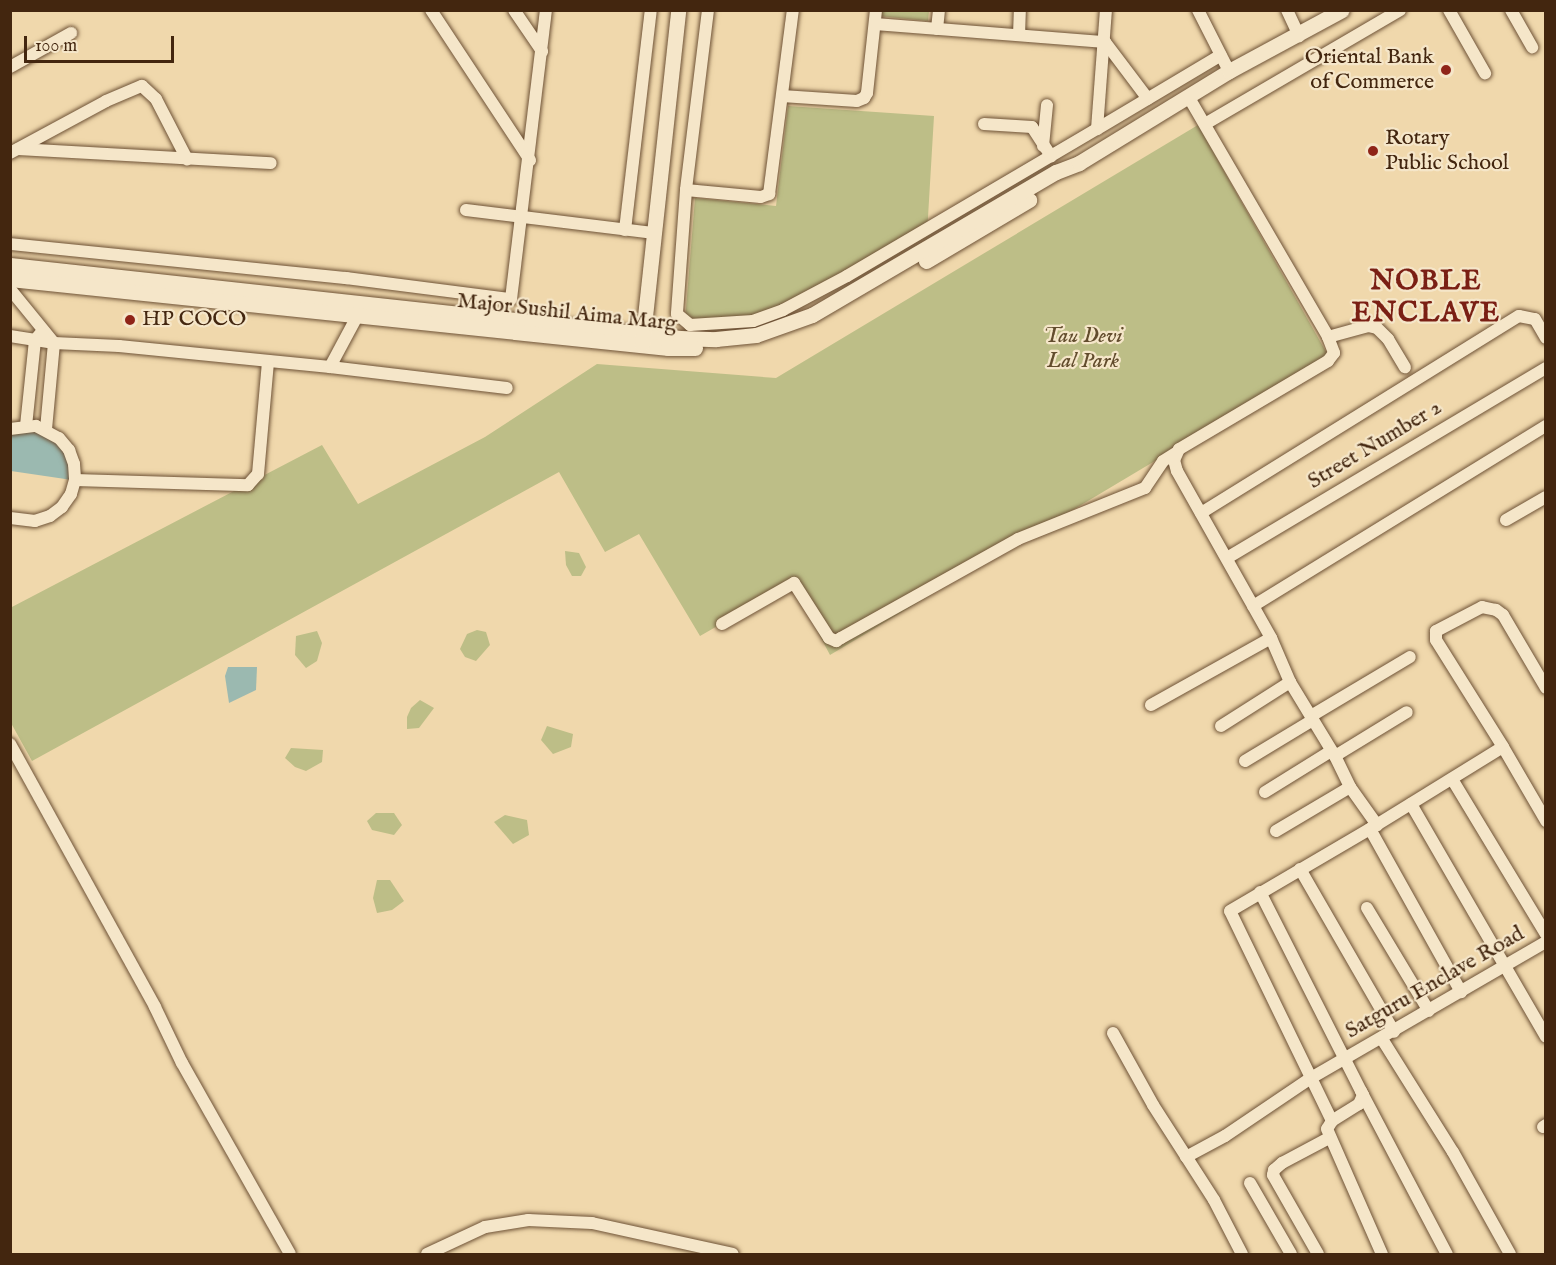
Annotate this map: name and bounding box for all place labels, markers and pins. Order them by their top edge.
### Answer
place label: Oriental Bank of Commerce [1305,44,1434,96]
marker: Oriental Bank of Commerce [1439,63,1453,77]
place label: Rotary Public School [1385,125,1509,176]
marker: Rotary Public School [1366,144,1380,158]
place label: HP COCO [142,307,246,333]
marker: HP COCO [123,313,137,327]

